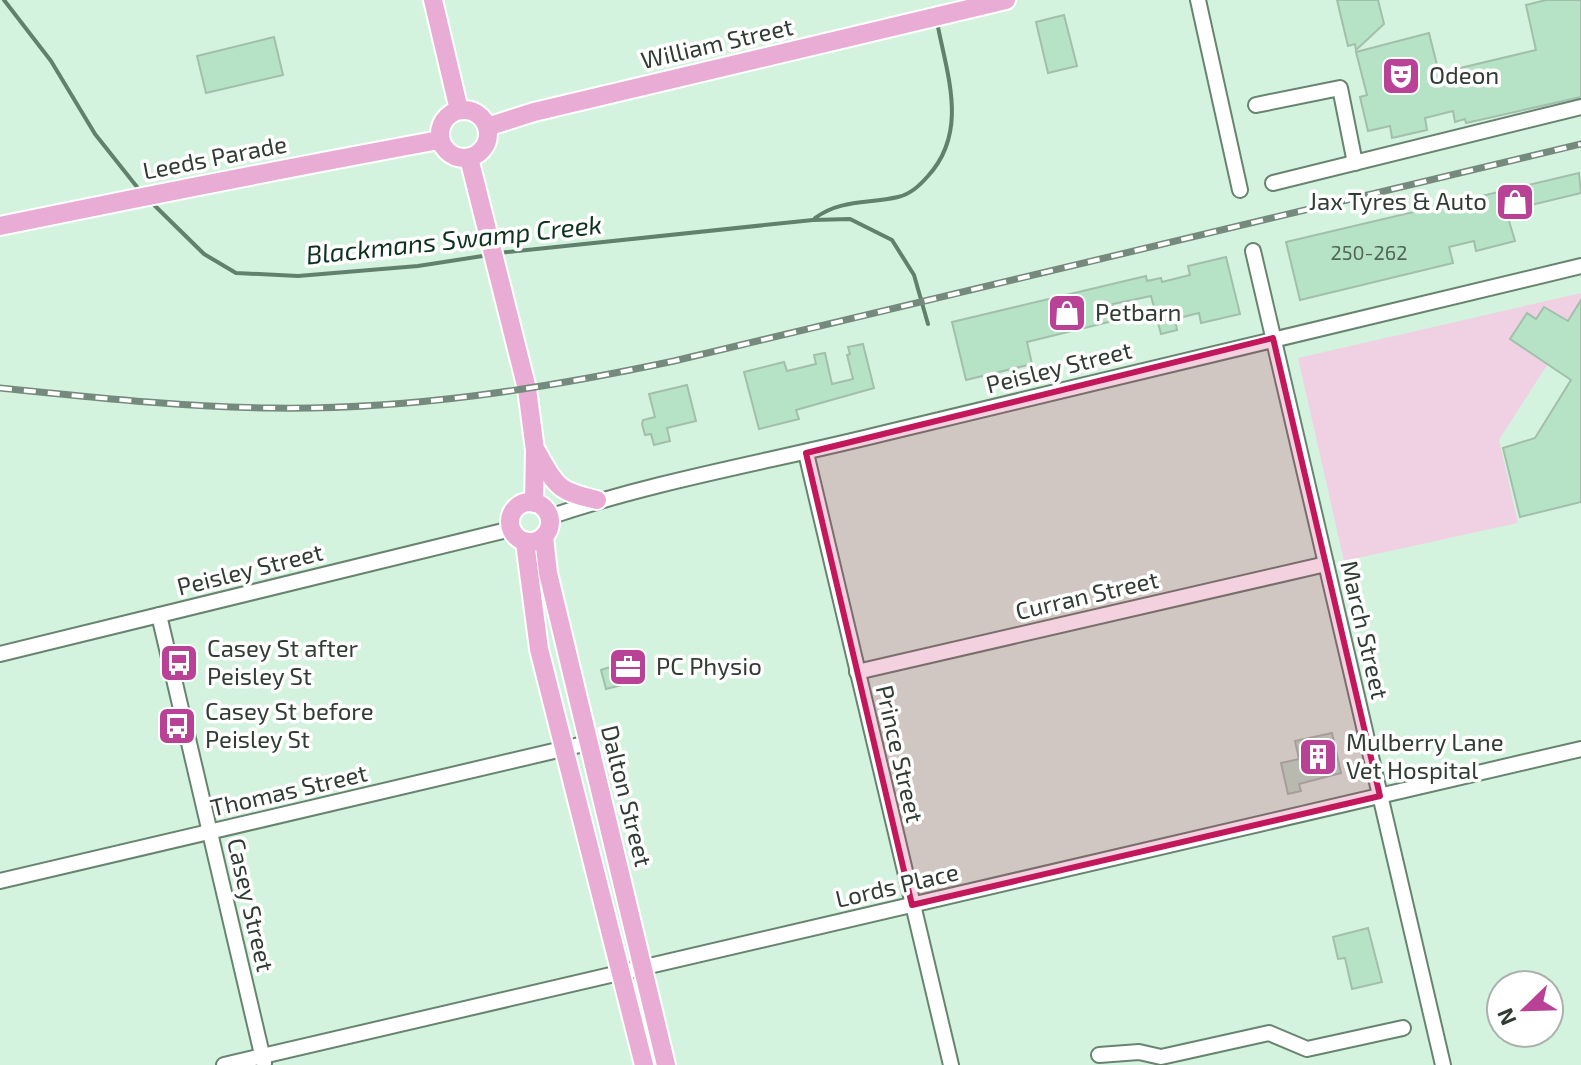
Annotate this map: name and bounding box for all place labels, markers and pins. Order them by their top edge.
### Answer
theatre icon: Odeon [1380,55,1422,97]
place label: Odeon [1429,60,1499,89]
shop icon: Jax Tyres & Auto [1494,181,1536,223]
place label: Jax Tyres & Auto [1309,186,1487,215]
shop icon: Petbarn [1046,292,1088,334]
place label: Petbarn [1095,297,1181,326]
place label: Casey St after Peisley St [207,633,359,690]
bus stop icon: Casey St after Peisley St [158,642,200,684]
office icon: PC Physio [607,646,649,688]
place label: PC Physio [656,651,762,680]
place label: Casey St before Peisley St [205,696,374,753]
bus stop icon: Casey St before Peisley St [156,705,198,747]
place label: Mulberry Lane Vet Hospital [1346,727,1504,784]
building icon: Mulberry Lane Vet Hospital [1297,736,1339,778]

